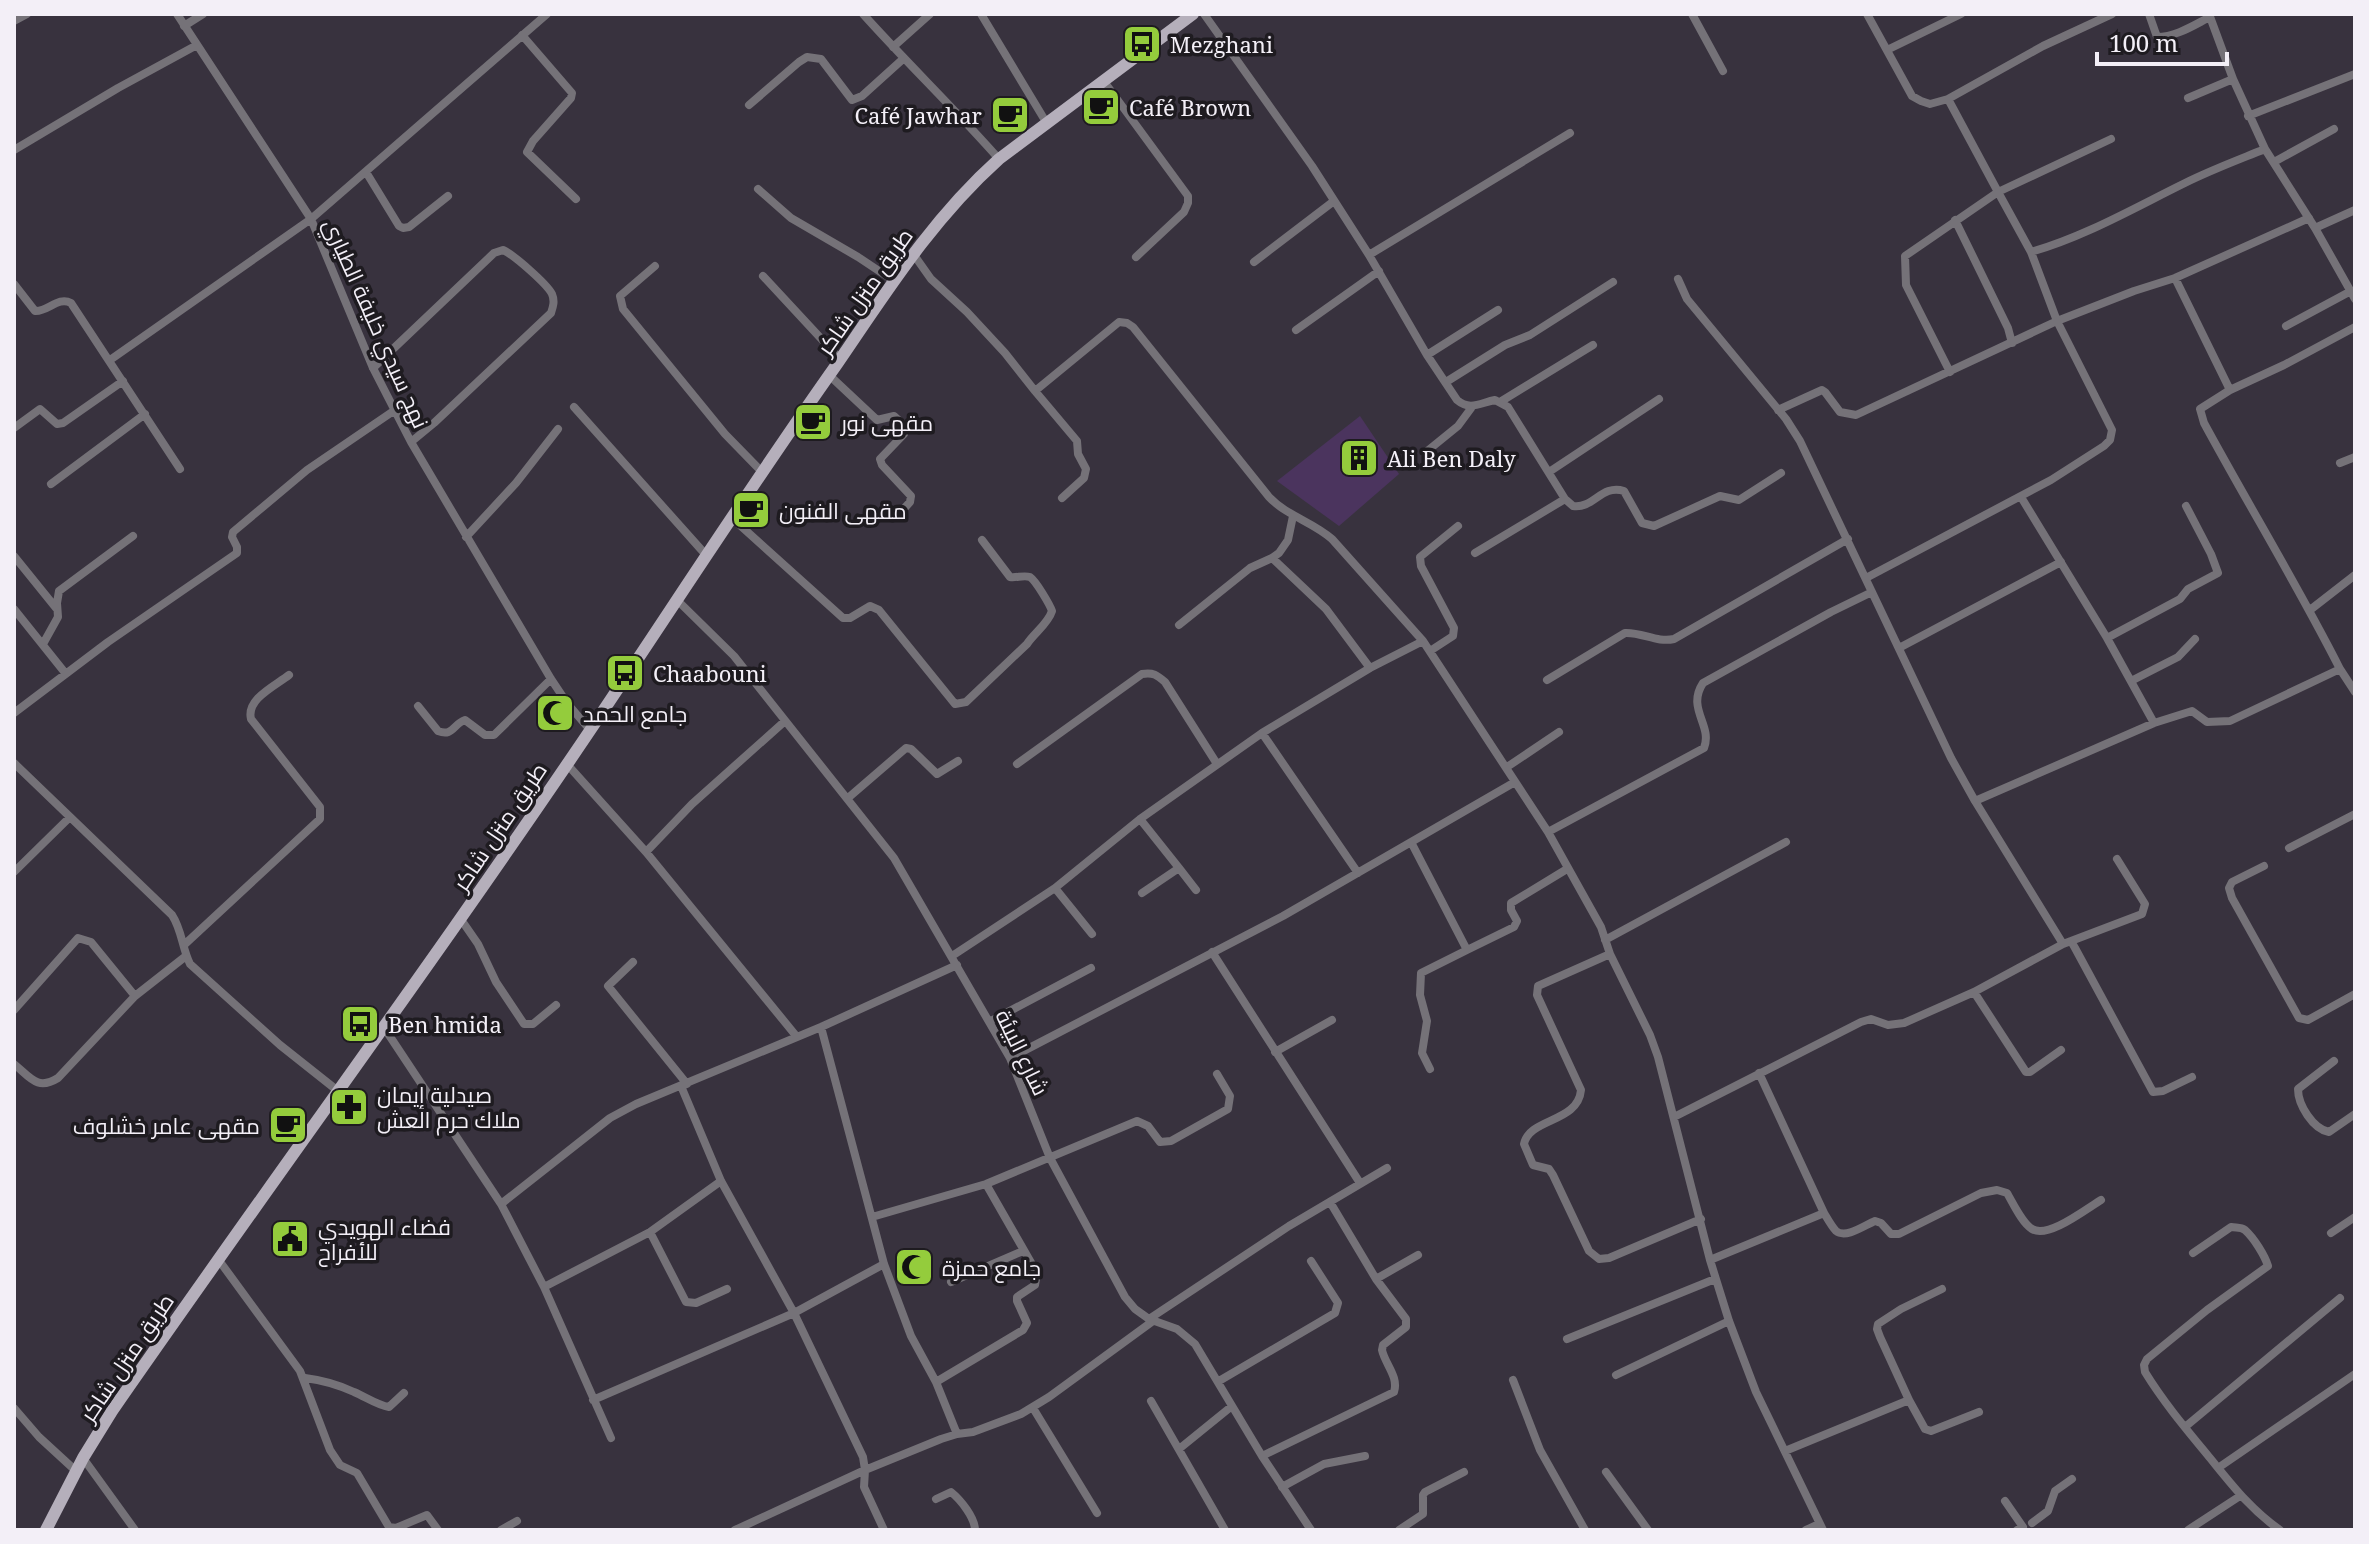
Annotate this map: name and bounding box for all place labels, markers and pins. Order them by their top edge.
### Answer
bus stop icon: Mezghani [1121,23,1163,65]
place label: Mezghani [1170,29,1273,59]
cafe icon: Café Brown [1080,86,1122,128]
place label: Café Brown [1129,92,1251,122]
cafe icon: Café Jawhar [989,94,1031,136]
place label: Café Jawhar [855,100,983,130]
cafe icon: مقهى نور [792,401,834,443]
place label: مقهى نور [839,407,933,437]
building icon: Ali Ben Daly [1338,437,1380,479]
place label: Ali Ben Daly [1387,443,1516,473]
cafe icon: مقهى الفنون [730,489,772,531]
place label: مقهى الفنون [779,495,907,525]
bus stop icon: Chaabouni [604,652,646,694]
place label: Chaabouni [653,658,767,688]
mosque icon: جامع الحمد [534,692,576,734]
place label: جامع الحمد [583,698,687,729]
bus stop icon: Ben hmida [339,1003,381,1045]
place label: Ben hmida [388,1009,502,1039]
place label: صيدلية إيمان ملاك حرم العش [377,1079,521,1136]
pharmacy icon: صيدلية إيمان ملاك حرم العش [328,1086,370,1128]
cafe icon: مقهى عامر خشلوف [267,1104,309,1146]
place label: مقهى عامر خشلوف [73,1110,260,1140]
place label: فضاء الهويدي للأفراح [318,1211,451,1267]
public building icon: فضاء الهويدي للأفراح [269,1218,311,1260]
mosque icon: جامع حمزة [893,1246,935,1288]
place label: جامع حمزة [942,1252,1041,1283]

